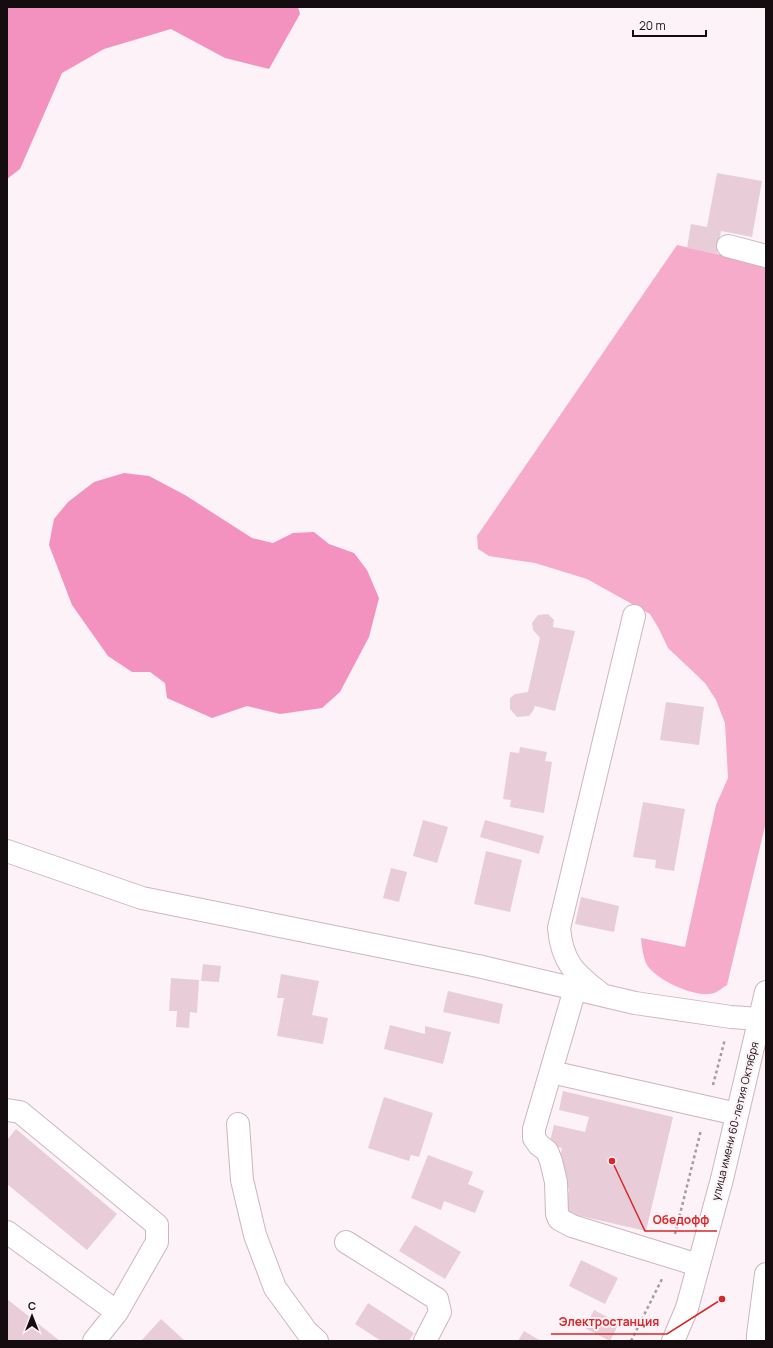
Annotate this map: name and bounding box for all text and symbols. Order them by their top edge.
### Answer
scale bar [633,12,706,38]
text: 20 m [639,17,666,34]
street label: улица имени 60-летия Октября [707,1040,762,1202]
callout: Обедофф [645,1207,717,1231]
text: Обедофф [653,1211,709,1228]
north arrow [12,1296,52,1336]
text: С [28,1298,36,1313]
callout: Электростанция [551,1310,667,1334]
text: Электростанция [559,1313,659,1330]

